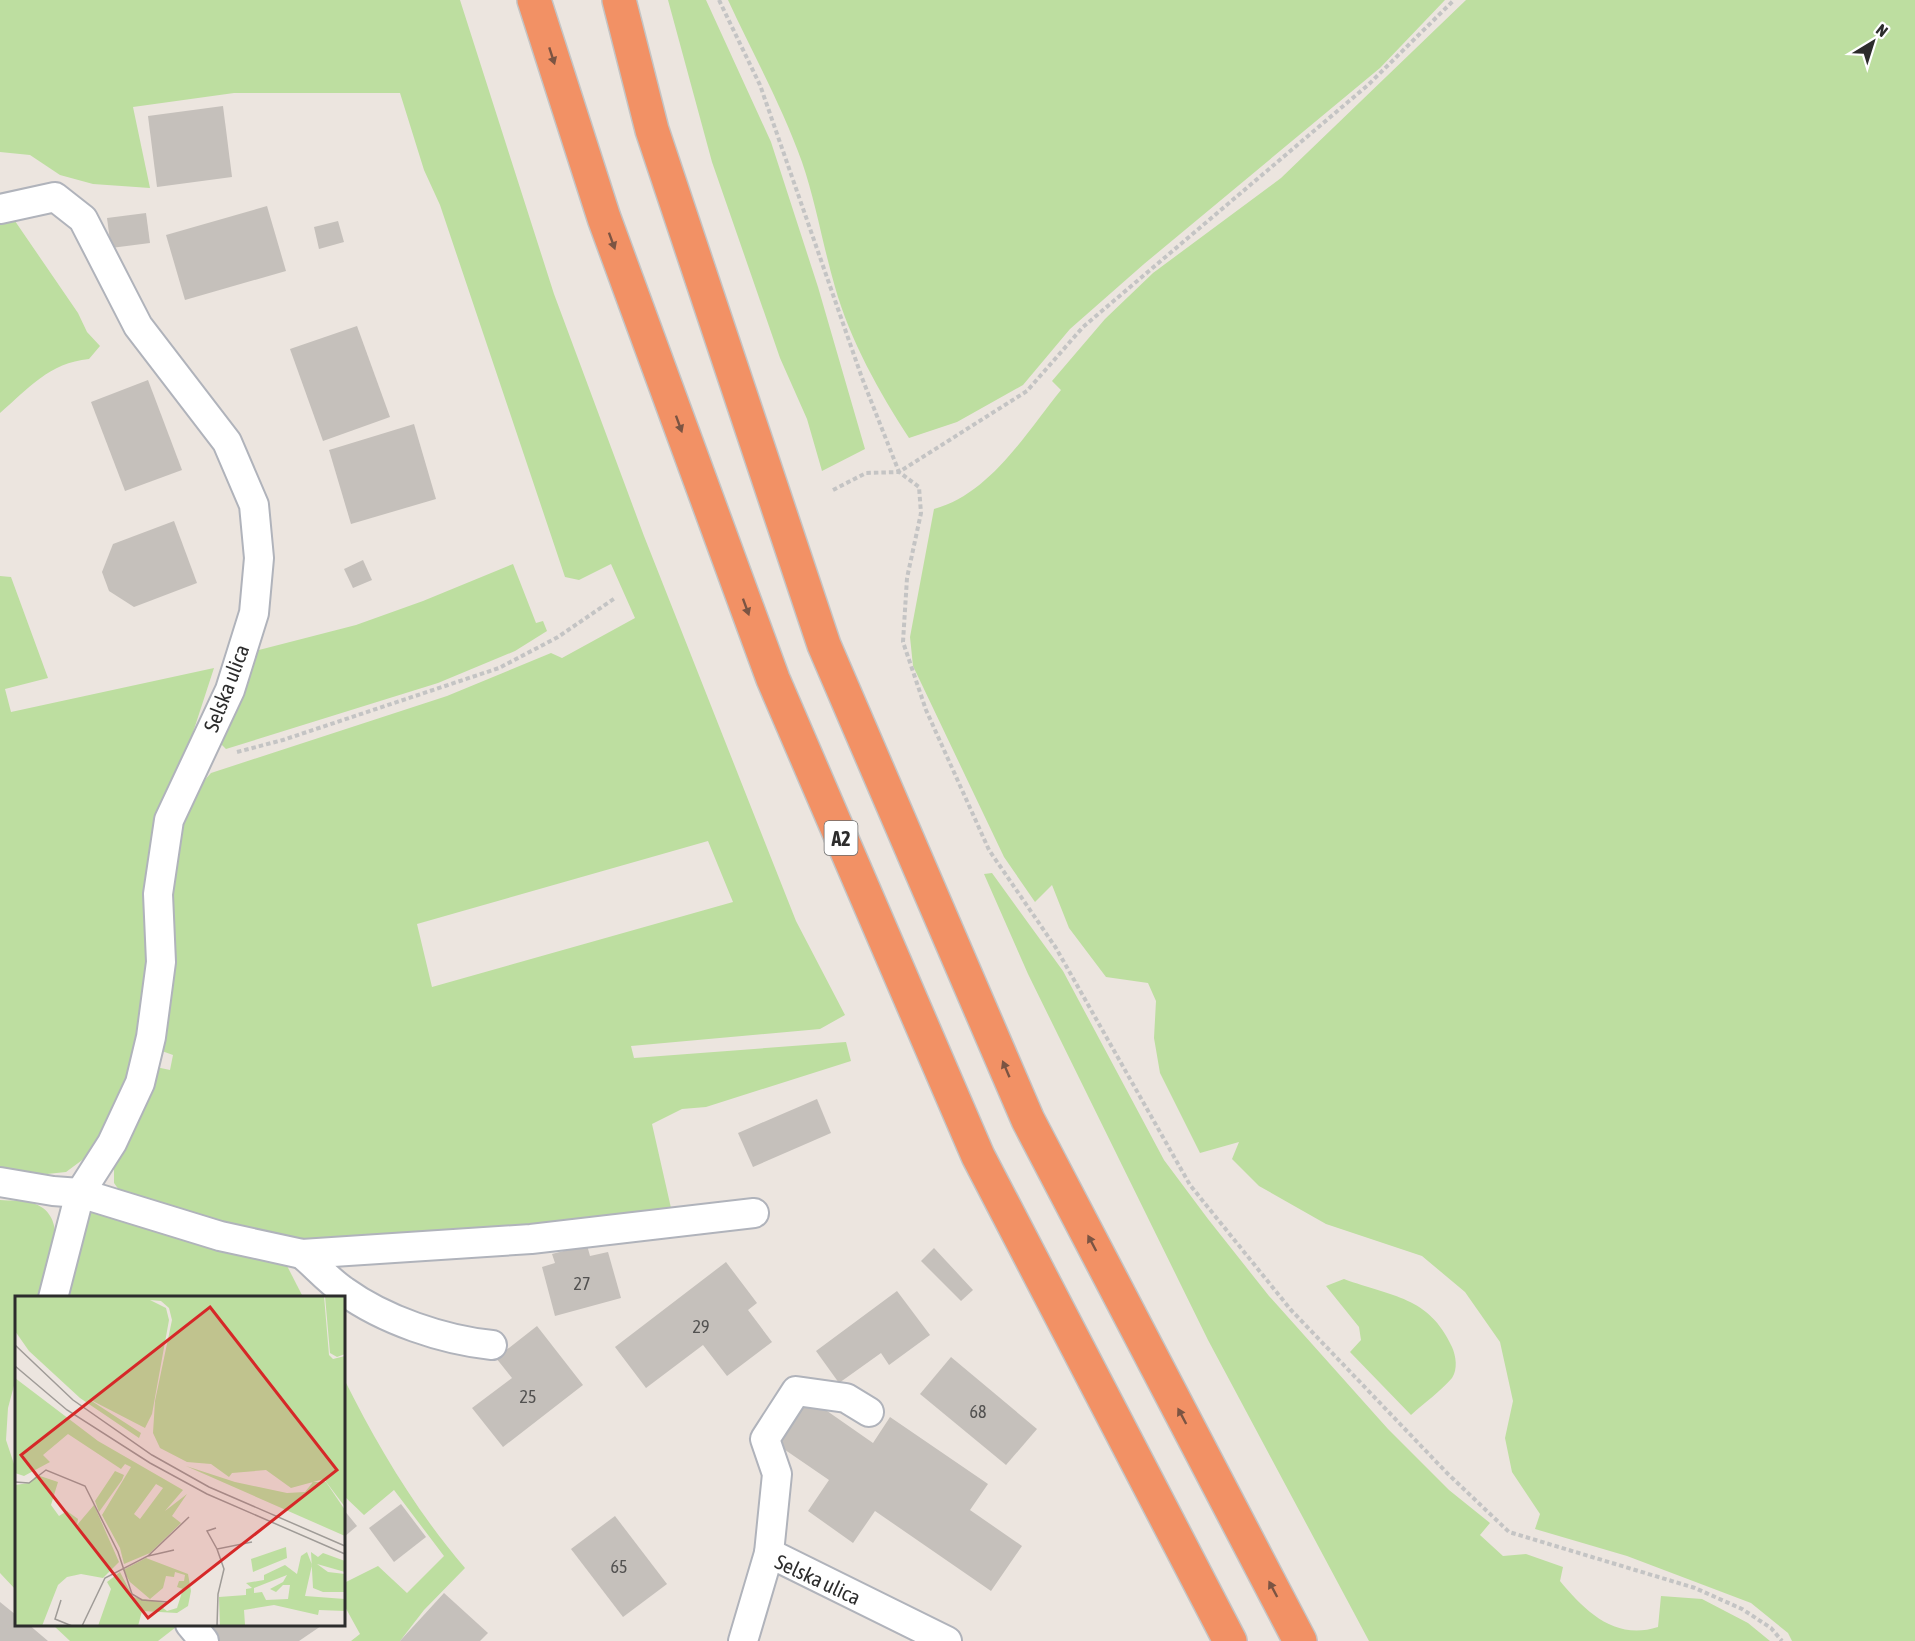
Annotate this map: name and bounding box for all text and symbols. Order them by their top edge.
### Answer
north arrow [1843,12,1903,72]
text: N [1873,20,1892,40]
one-way arrow [548,47,557,65]
one-way arrow [608,232,618,250]
one-way arrow [675,415,685,433]
one-way arrow [742,598,752,616]
street label: Selska ulica [198,641,254,735]
road number: A2 [824,821,858,855]
one-way arrow [1001,1059,1011,1077]
one-way arrow [1087,1235,1097,1252]
house number: 27 [574,1273,590,1294]
inset map [15,1296,345,1626]
house number: 29 [693,1316,709,1337]
house number: 25 [520,1386,536,1407]
house number: 68 [970,1401,986,1422]
one-way arrow [1177,1408,1187,1425]
street label: Selska ulica [772,1549,864,1609]
house number: 65 [611,1556,627,1577]
one-way arrow [1268,1580,1278,1598]

